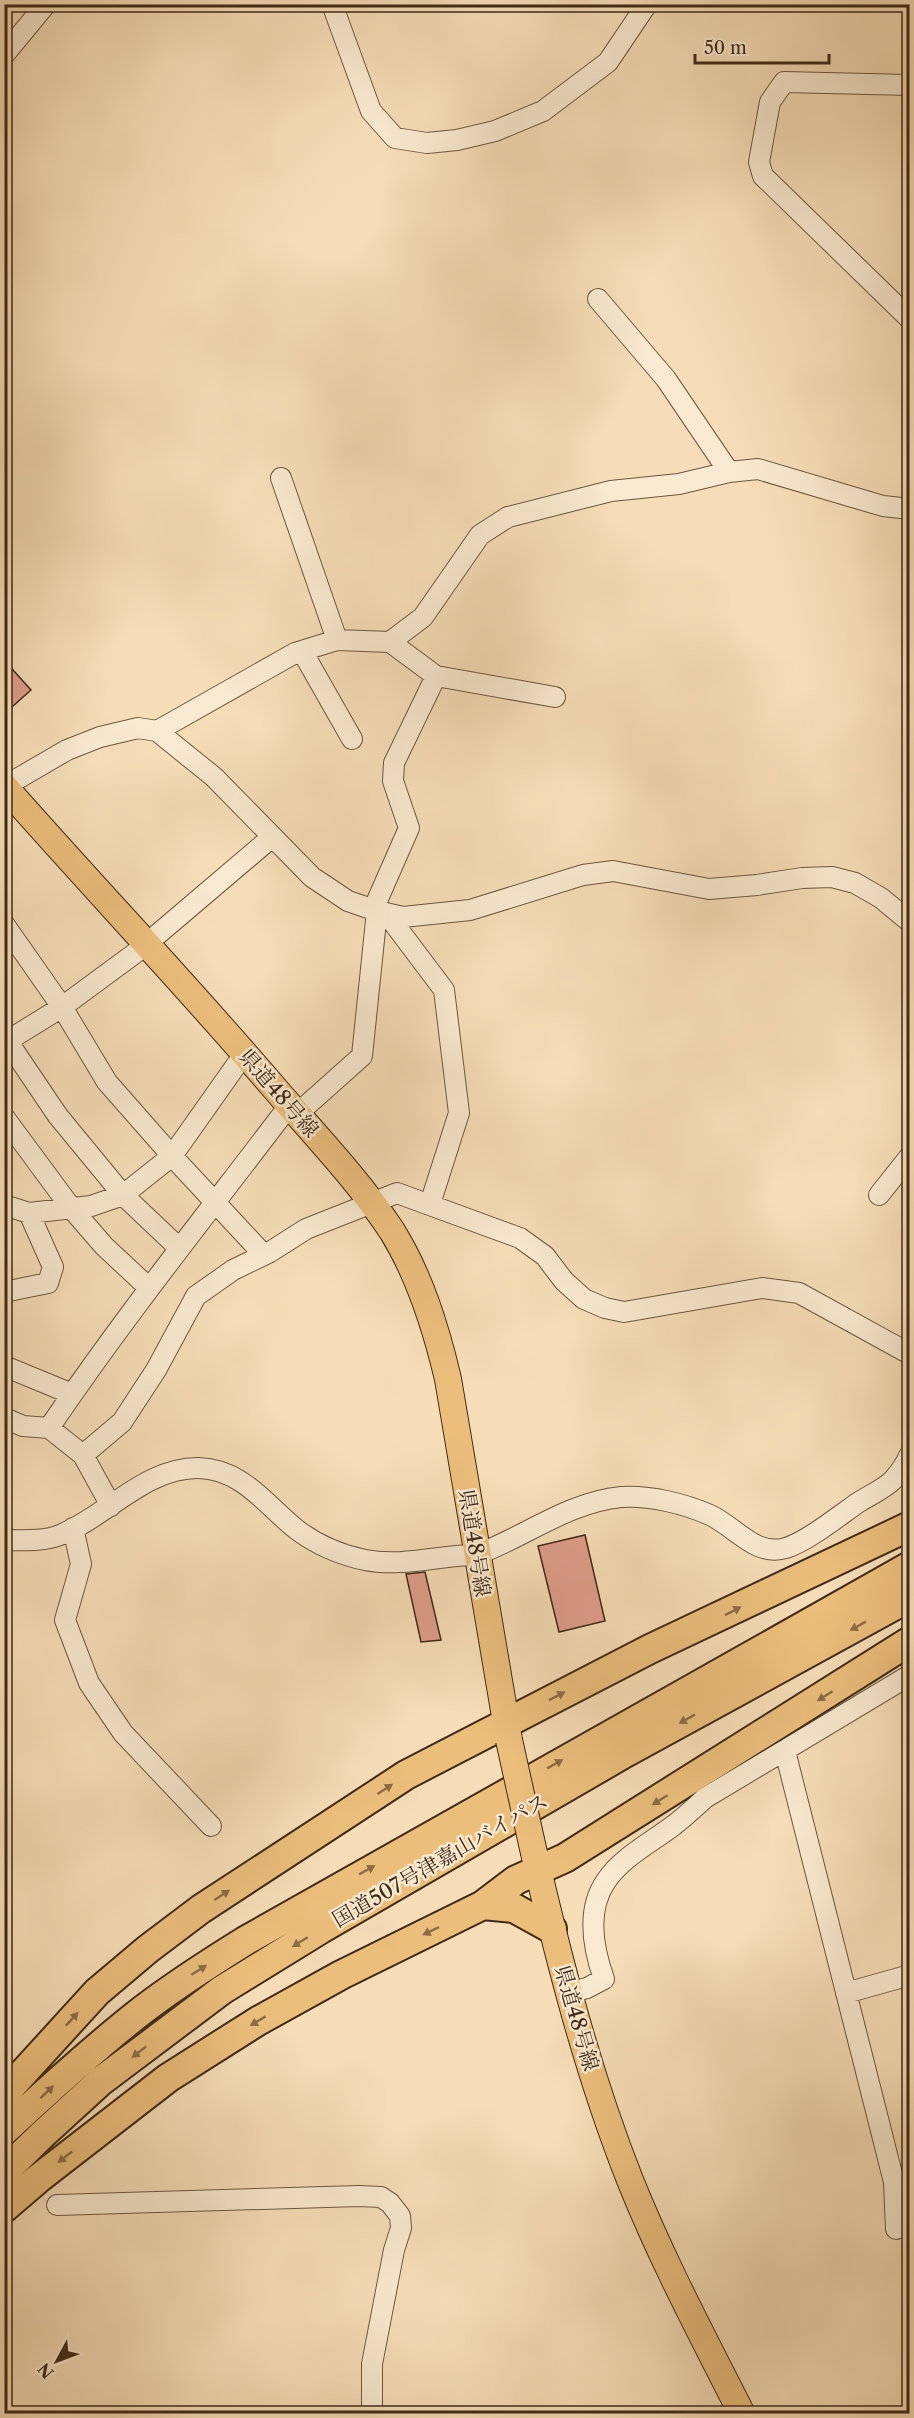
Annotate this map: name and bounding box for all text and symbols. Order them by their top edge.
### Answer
scale bar [695,27,828,65]
text: 50 m [704,37,747,59]
street label: 県道48号線 [234,1044,324,1142]
street label: 県道48号線 [454,1487,496,1599]
one-way arrow [724,1607,742,1617]
one-way arrow [849,1621,866,1631]
one-way arrow [817,1690,833,1701]
one-way arrow [549,1691,566,1701]
one-way arrow [678,1714,695,1724]
one-way arrow [547,1759,563,1770]
one-way arrow [377,1783,393,1794]
street label: 国道507号津嘉山バイパス [328,1788,552,1932]
one-way arrow [652,1794,668,1805]
one-way arrow [359,1865,375,1876]
one-way arrow [213,1889,229,1901]
one-way arrow [423,1927,440,1936]
one-way arrow [292,1937,308,1948]
street label: 県道48号線 [550,1962,604,2074]
one-way arrow [191,1964,207,1975]
one-way arrow [64,2012,78,2026]
one-way arrow [250,2016,266,2027]
one-way arrow [131,2046,147,2058]
one-way arrow [40,2085,54,2099]
one-way arrow [57,2151,72,2163]
north arrow [27,2331,87,2391]
text: N [34,2359,58,2383]

